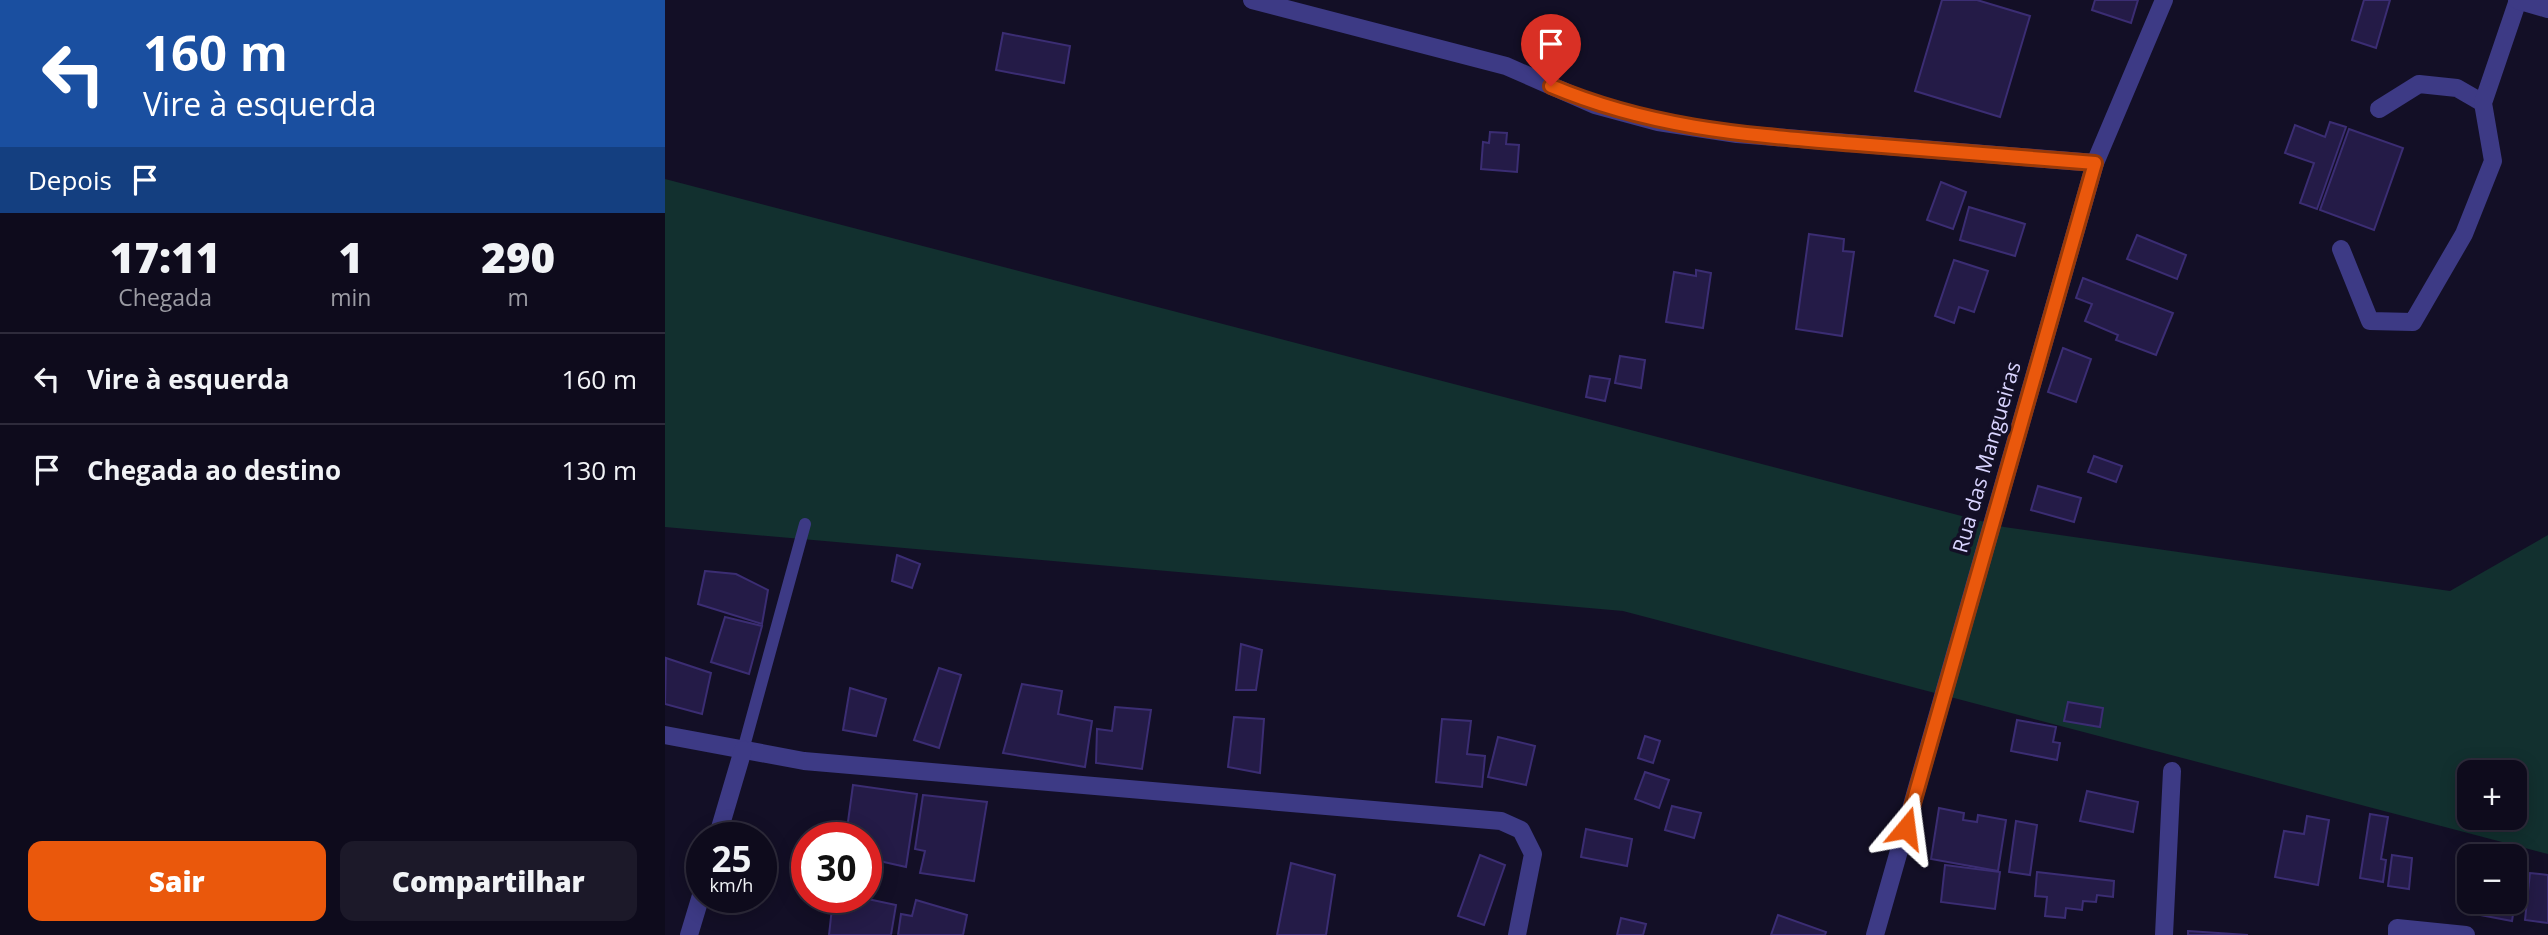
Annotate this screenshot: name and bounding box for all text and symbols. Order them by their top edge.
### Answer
pin [1521,14,1581,86]
text: 160 m [143,19,288,85]
icon: arrive [1532,25,1570,63]
icon: left [28,28,119,119]
text: Vire à esquerda [143,82,376,125]
icon: arrive [126,161,164,199]
text: Depois [28,162,112,198]
text: 17:11 [110,228,220,285]
text: 1 [339,228,363,285]
text: 290 [481,228,555,285]
text: Chegada [118,281,212,313]
text: min [330,281,371,313]
text: m [508,281,529,313]
street label: Rua das Mangueiras [1945,358,2027,556]
icon: left [28,360,66,398]
text: Vire à esquerda [87,361,289,397]
text: 160 m [562,361,637,397]
icon: arrive [28,451,66,489]
text: Chegada ao destino [87,452,341,488]
text: 130 m [562,452,637,488]
map controls [2457,760,2527,914]
button: + [2457,760,2527,830]
position arrow [1869,791,1943,865]
speed limit sign: 30 [791,822,882,913]
text: 25 [711,835,752,882]
button: Sair [28,841,326,921]
button: Compartilhar [340,841,637,921]
button: − [2457,844,2527,914]
text: km/h [710,873,753,897]

